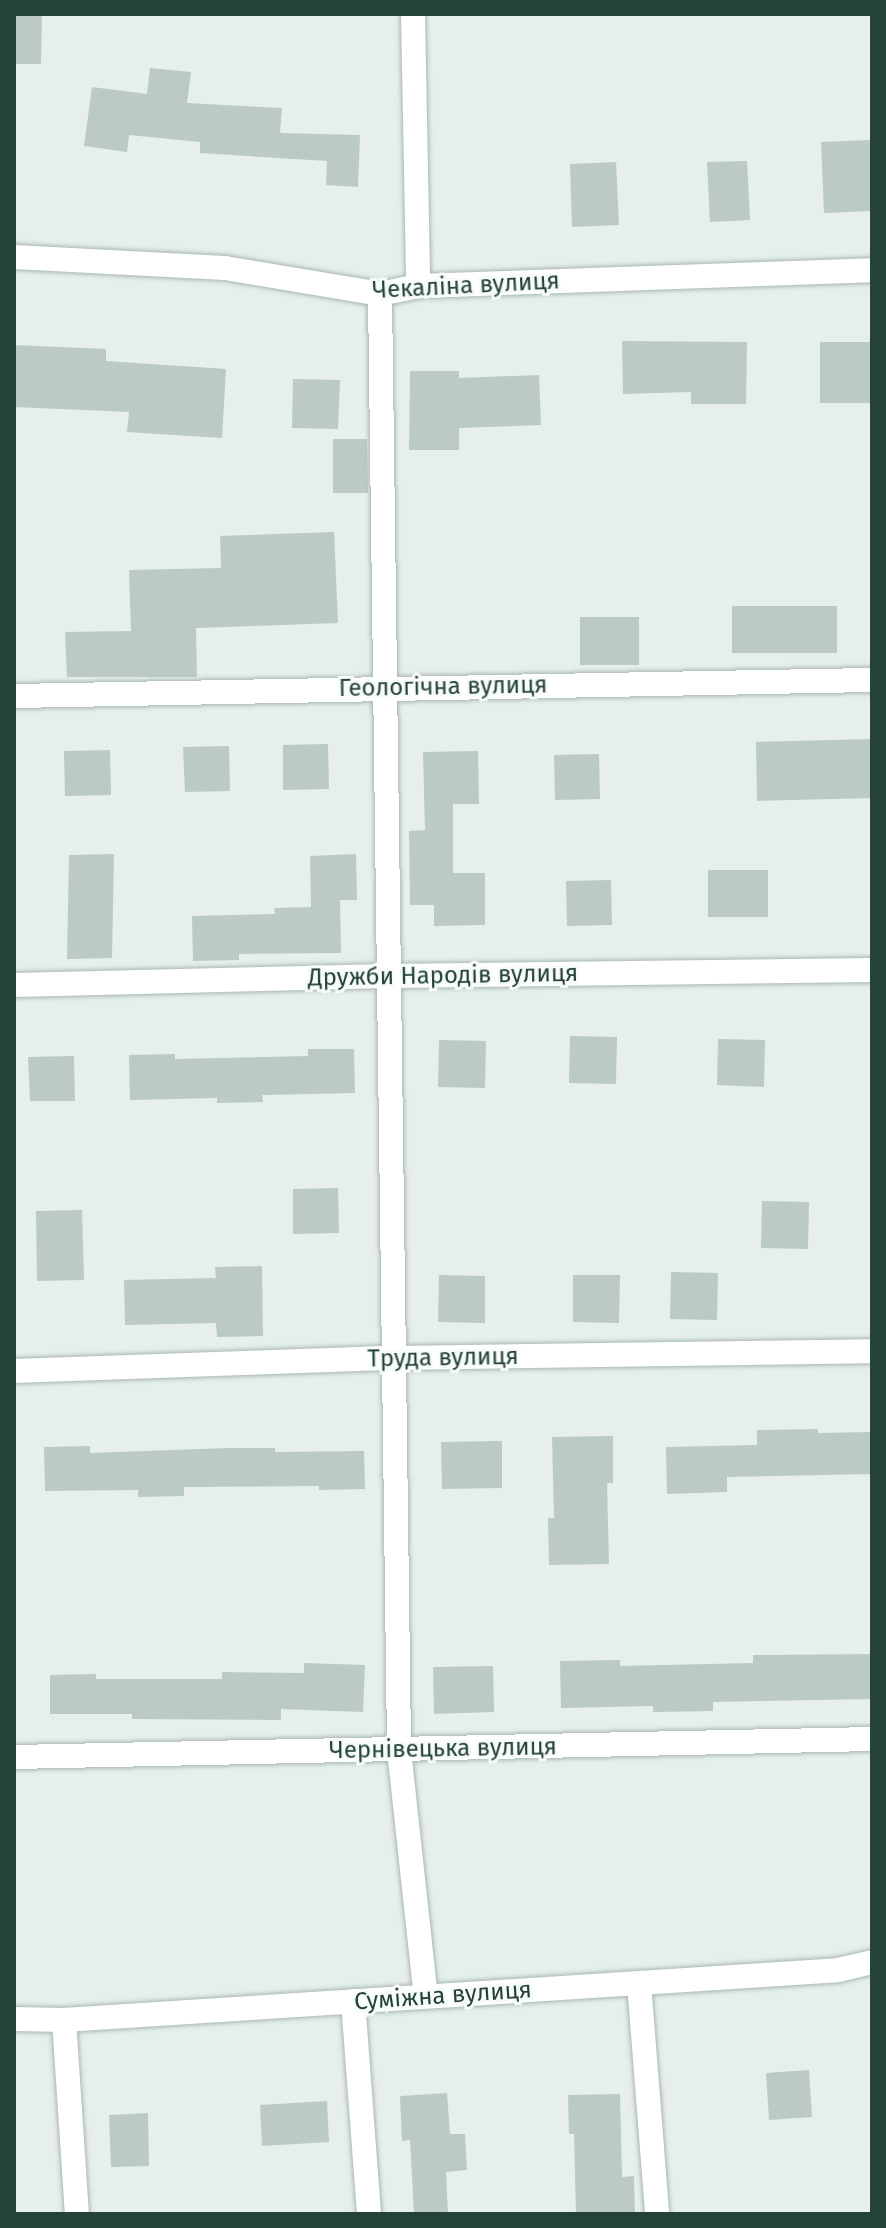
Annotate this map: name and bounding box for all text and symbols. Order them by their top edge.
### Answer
street label: Чекаліна вулиця [372,267,560,305]
street label: Геологічна вулиця [338,671,548,703]
street label: Дружби Народів вулиця [308,959,578,993]
street label: Труда вулиця [367,1342,519,1374]
street label: Чернівецька вулиця [329,1733,557,1765]
street label: Суміжна вулиця [353,1975,533,2017]

